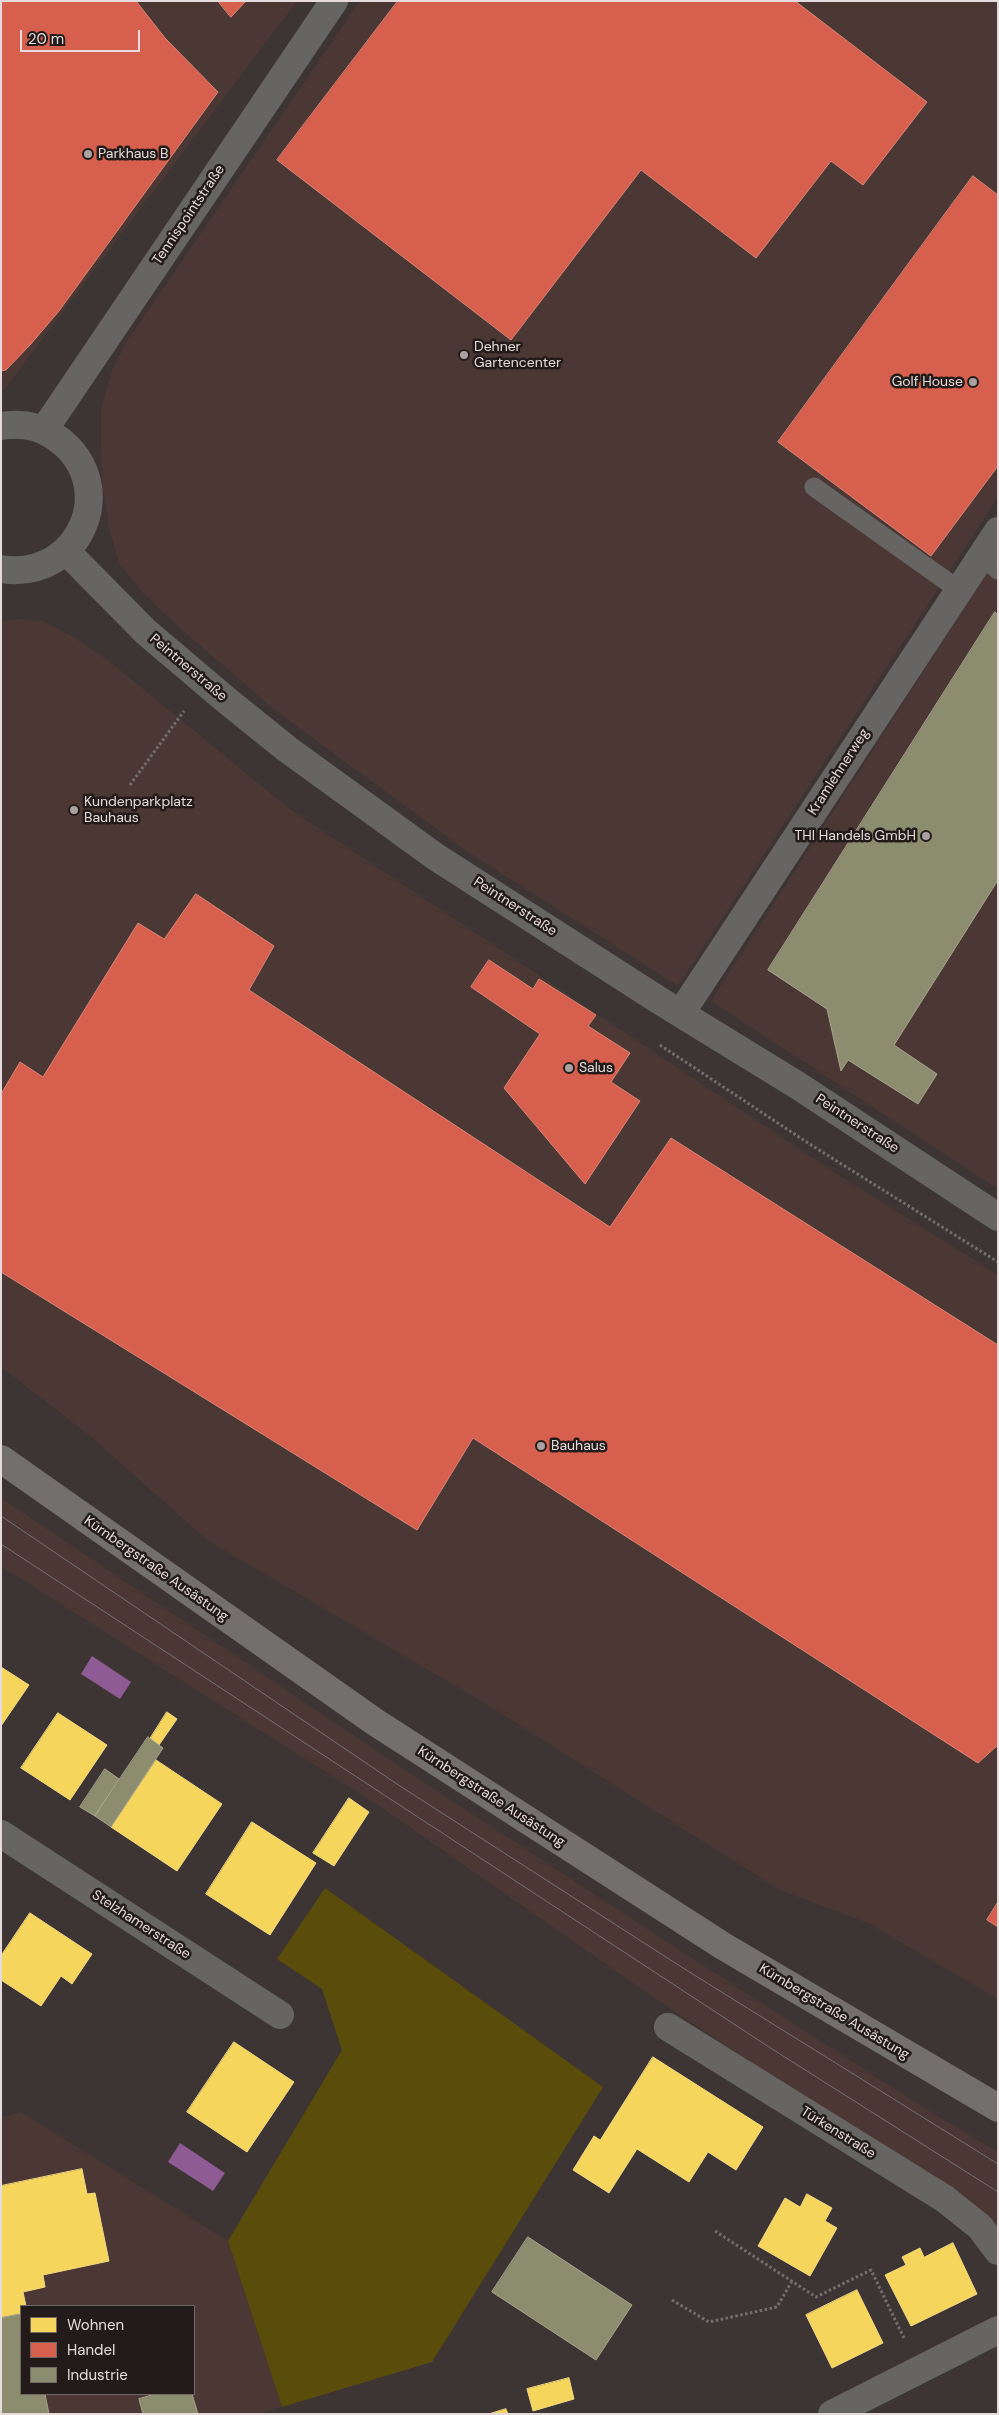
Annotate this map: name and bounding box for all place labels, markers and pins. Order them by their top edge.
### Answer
place label: Parkhaus B [98,146,169,162]
marker: Parkhaus B [82,148,94,160]
place label: Dehner Gartencenter [474,339,561,372]
marker: Dehner Gartencenter [458,349,470,361]
place label: Golf House [892,374,963,390]
marker: Golf House [967,376,979,388]
place label: Kundenparkplatz Bauhaus [84,794,193,826]
marker: Kundenparkplatz Bauhaus [68,804,80,816]
place label: THI Handels GmbH [794,828,916,844]
marker: THI Handels GmbH [920,830,932,842]
place label: Salus [579,1060,613,1076]
marker: Salus [563,1062,575,1074]
place label: Bauhaus [551,1438,606,1454]
marker: Bauhaus [535,1440,547,1452]

